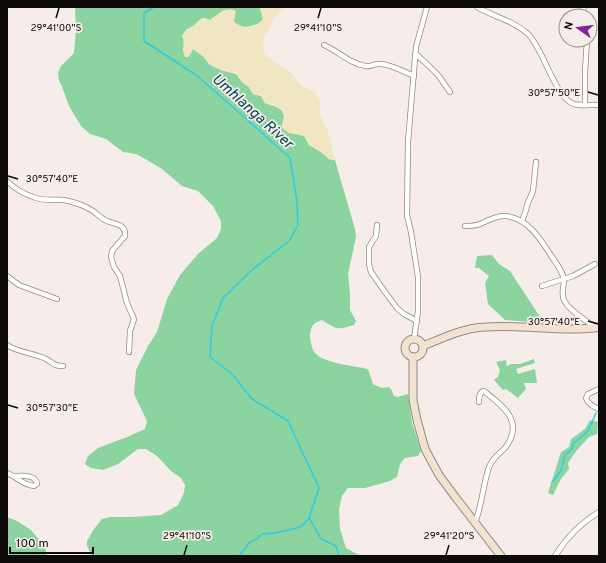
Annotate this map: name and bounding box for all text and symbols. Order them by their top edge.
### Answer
north arrow [558,8,598,48]
text: N [562,20,577,31]
text: 29°41'00"S [30,22,82,35]
text: 29°41'10"S [294,22,342,35]
water label: Umhlanga River [207,70,298,155]
text: 30°57'50"E [528,87,580,100]
text: 30°57'40"E [26,173,78,186]
text: 30°57'40"E [528,316,580,329]
text: 30°57'30"E [26,402,78,415]
scale bar [10,529,93,555]
text: 29°41'10"S [163,530,211,543]
text: 29°41'20"S [424,530,474,543]
text: 100 m [16,536,49,552]

